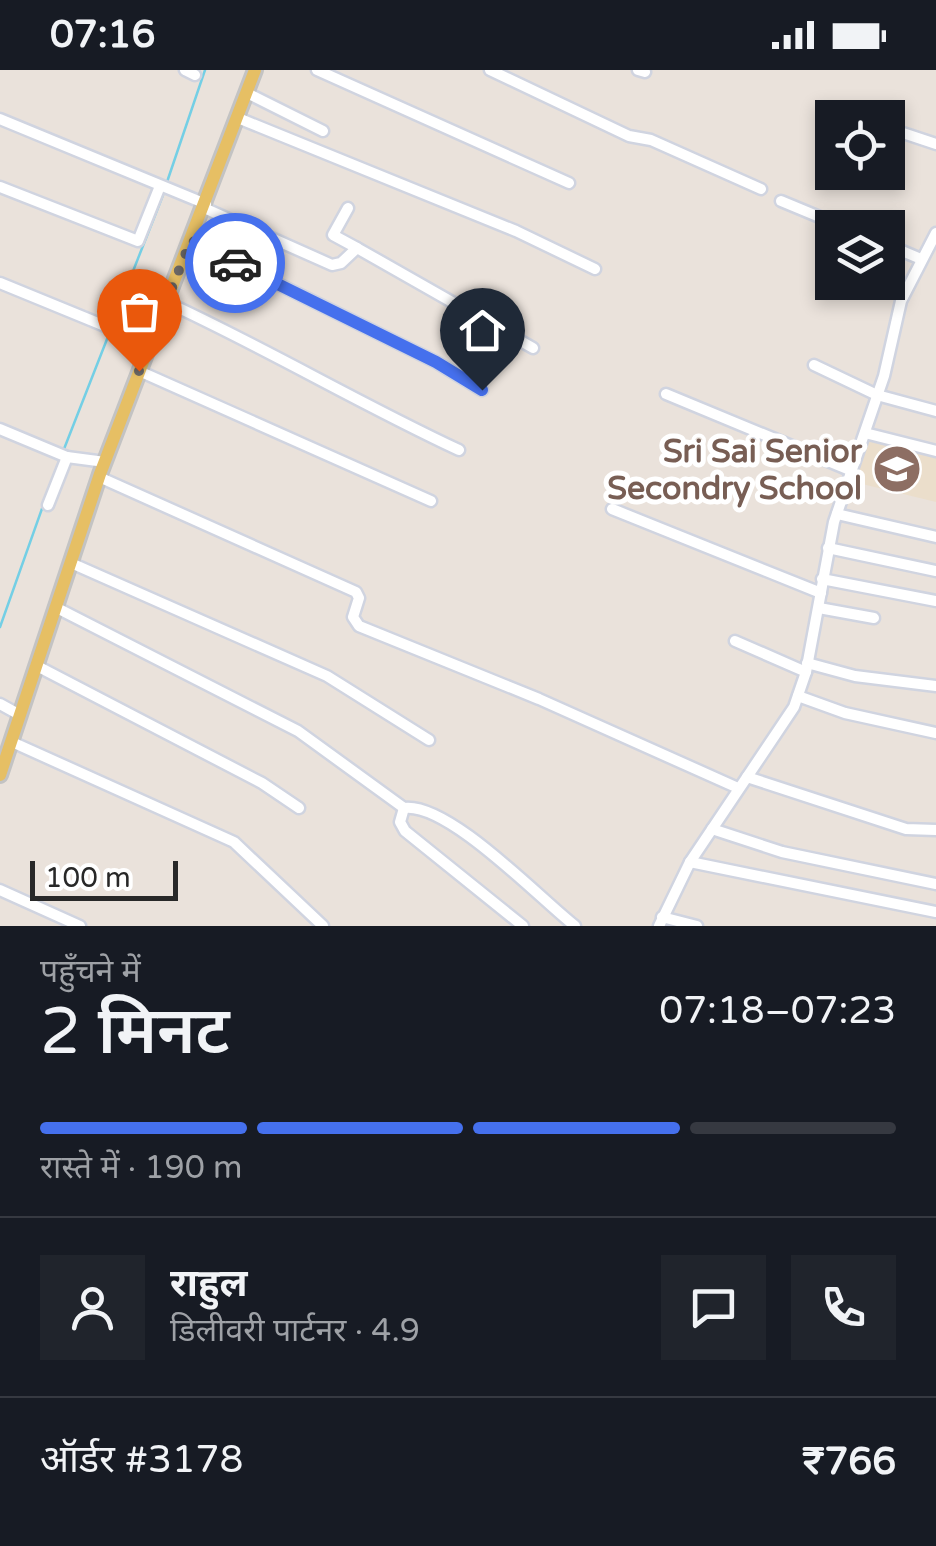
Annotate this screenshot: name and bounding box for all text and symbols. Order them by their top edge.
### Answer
text: 07:16 [50,12,155,58]
map controls [815,100,905,300]
button: locate [815,100,905,190]
button: layers [815,210,905,300]
courier [185,213,285,313]
icon: car [208,236,263,291]
pin [97,269,182,372]
icon: bag [112,284,167,339]
pin [440,288,525,391]
icon: home [455,303,510,358]
place label: Sri Sai Senior Secondry School [607,433,863,508]
school or university icon: Sri Sai Senior Secondry School [871,443,923,495]
scale bar [30,856,178,900]
text: 100 m [45,861,131,895]
text: पहुँचने में [40,953,141,991]
text: 07:18–07:23 [659,988,896,1034]
text: 2 मिनट [40,993,230,1072]
text: रास्ते में · 190 m [40,1149,242,1187]
button: person [40,1255,145,1360]
button: chat [661,1255,766,1360]
button: phone [791,1255,896,1360]
text: राहुल [170,1261,247,1307]
text: डिलीवरी पार्टनर · 4.9 [170,1312,420,1350]
text: ऑर्डर #3178 [40,1437,243,1483]
text: ₹766 [802,1439,896,1485]

